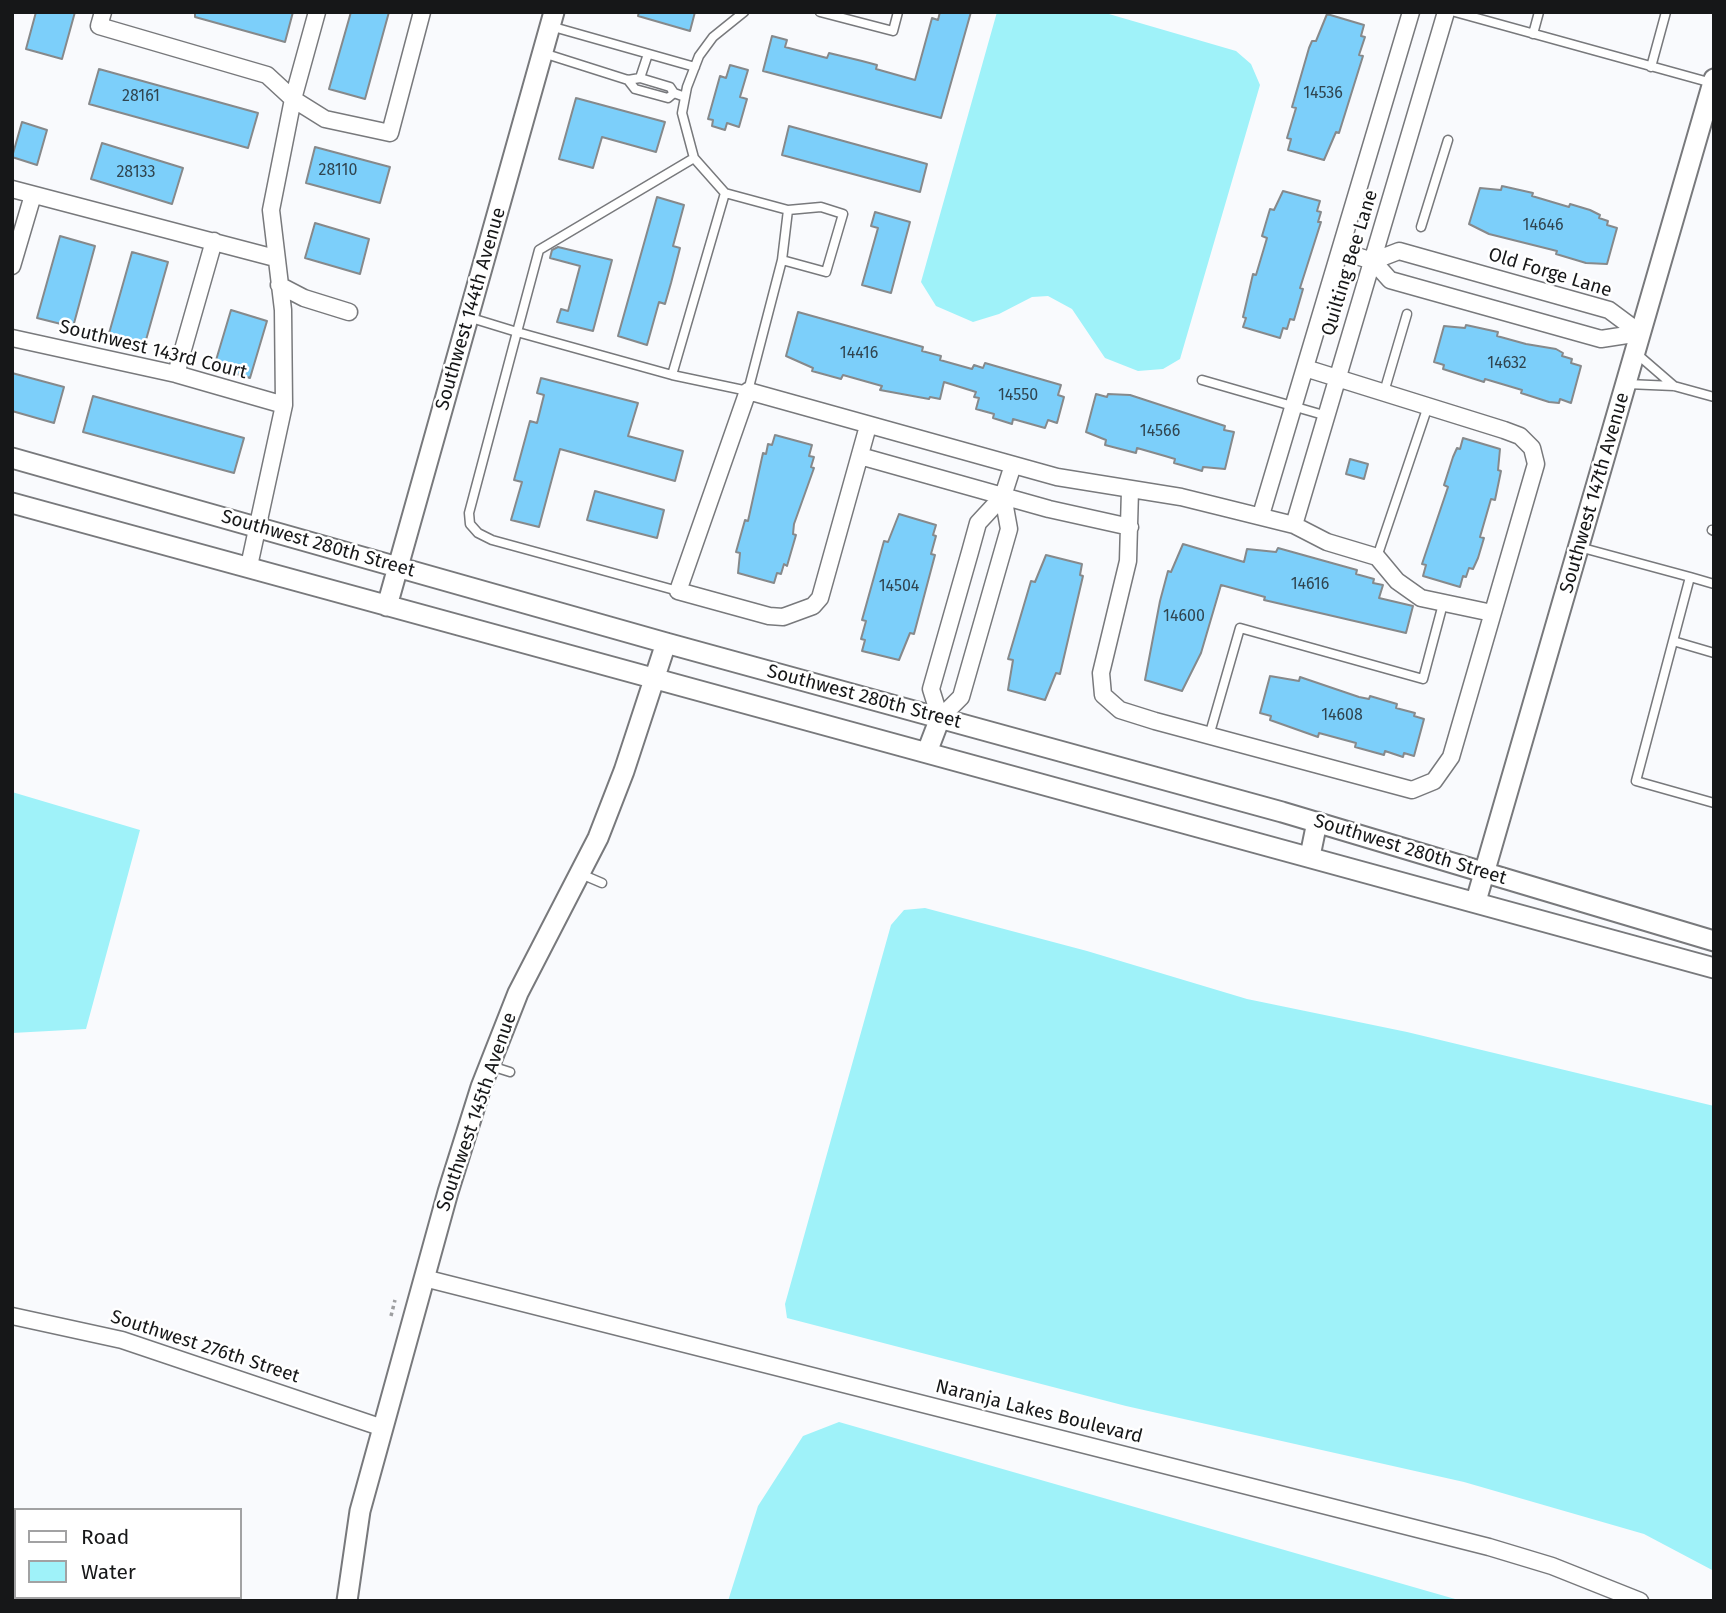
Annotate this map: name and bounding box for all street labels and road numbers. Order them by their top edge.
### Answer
street label: Quilting Bee Lane [1317,187,1383,339]
street label: Southwest 144th Avenue [431,205,511,413]
street label: Old Forge Lane [1486,243,1614,303]
street label: Southwest 143rd Court [57,316,249,384]
street label: Southwest 147th Avenue [1555,390,1635,596]
street label: Southwest 280th Street [219,505,417,583]
street label: Southwest 280th Street [764,660,964,734]
street label: Southwest 280th Street [1311,810,1509,890]
street label: Southwest 145th Avenue [432,1010,522,1214]
street label: Southwest 276th Street [108,1306,302,1388]
street label: Naranja Lakes Boulevard [933,1375,1145,1449]

